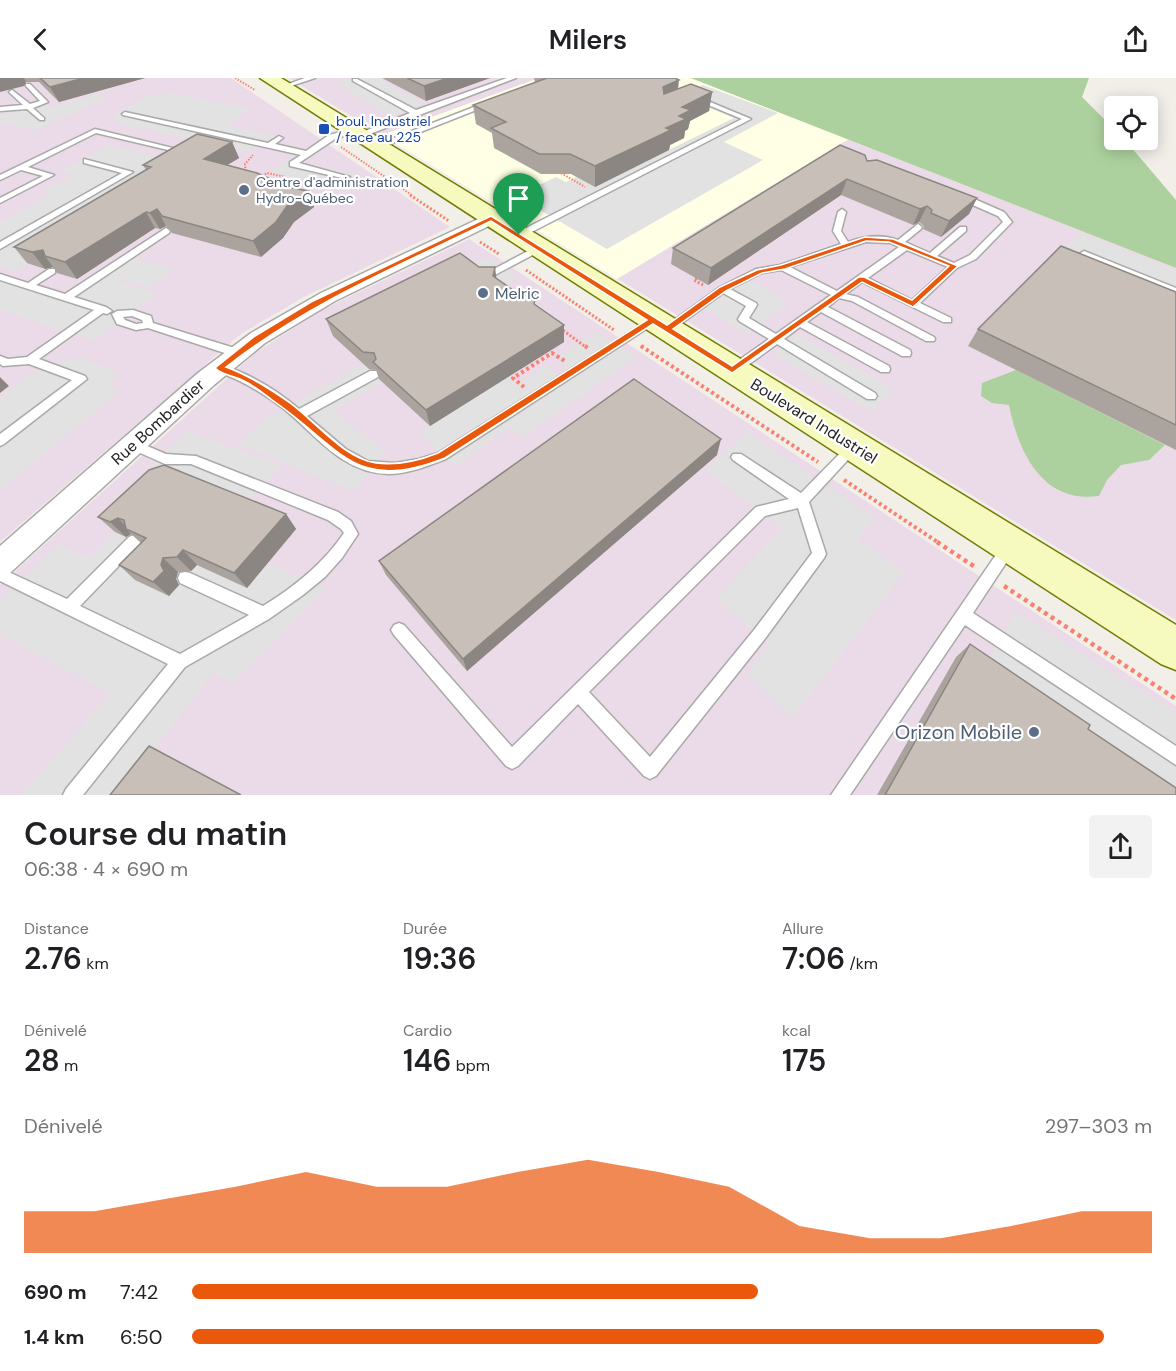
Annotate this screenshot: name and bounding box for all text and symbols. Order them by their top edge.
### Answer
text: Milers [549,22,627,57]
icon: back [24,23,57,56]
icon: share [1119,23,1152,56]
map controls [1104,96,1158,150]
button: locate [1104,96,1158,150]
place label: boul. Industriel / face au 225 [336,112,431,146]
marker: boul. Industriel / face au 225 [317,122,331,136]
place label: Centre d'administration Hydro-Québec [256,173,409,207]
pin [493,173,544,235]
icon: arrive [502,182,535,215]
marker: Centre d'administration Hydro-Québec [237,183,251,197]
place label: Melric [495,283,540,304]
marker: Melric [476,286,490,300]
street label: Boulevard Industriel [747,373,881,469]
street label: Rue Bombardier [107,374,209,469]
place label: Orizon Mobile [895,719,1022,745]
marker: Orizon Mobile [1027,725,1041,739]
text: Course du matin [24,812,287,855]
button: share [1089,815,1152,878]
text: 06:38 · 4 × 690 m [24,856,188,882]
text: Distance [24,918,89,939]
text: Durée [403,918,447,939]
text: Allure [782,918,824,939]
text: 2.76 [24,939,82,978]
text: 19:36 [403,939,477,978]
text: 7:06 [782,939,845,978]
text: km [82,953,109,974]
text: /km [845,953,878,974]
text: Dénivelé [24,1020,87,1041]
text: Cardio [403,1020,452,1041]
text: kcal [782,1020,811,1041]
text: 28 [24,1041,60,1080]
text: 146 [403,1041,452,1080]
text: 175 [782,1041,826,1080]
text: m [60,1055,78,1076]
text: bpm [452,1055,490,1076]
text: Dénivelé [24,1113,103,1139]
text: 297–303 m [1045,1113,1152,1139]
text: 690 m [24,1279,87,1305]
text: 7:42 [120,1279,158,1305]
text: 1.4 km [24,1324,84,1350]
text: 6:50 [120,1324,162,1350]

